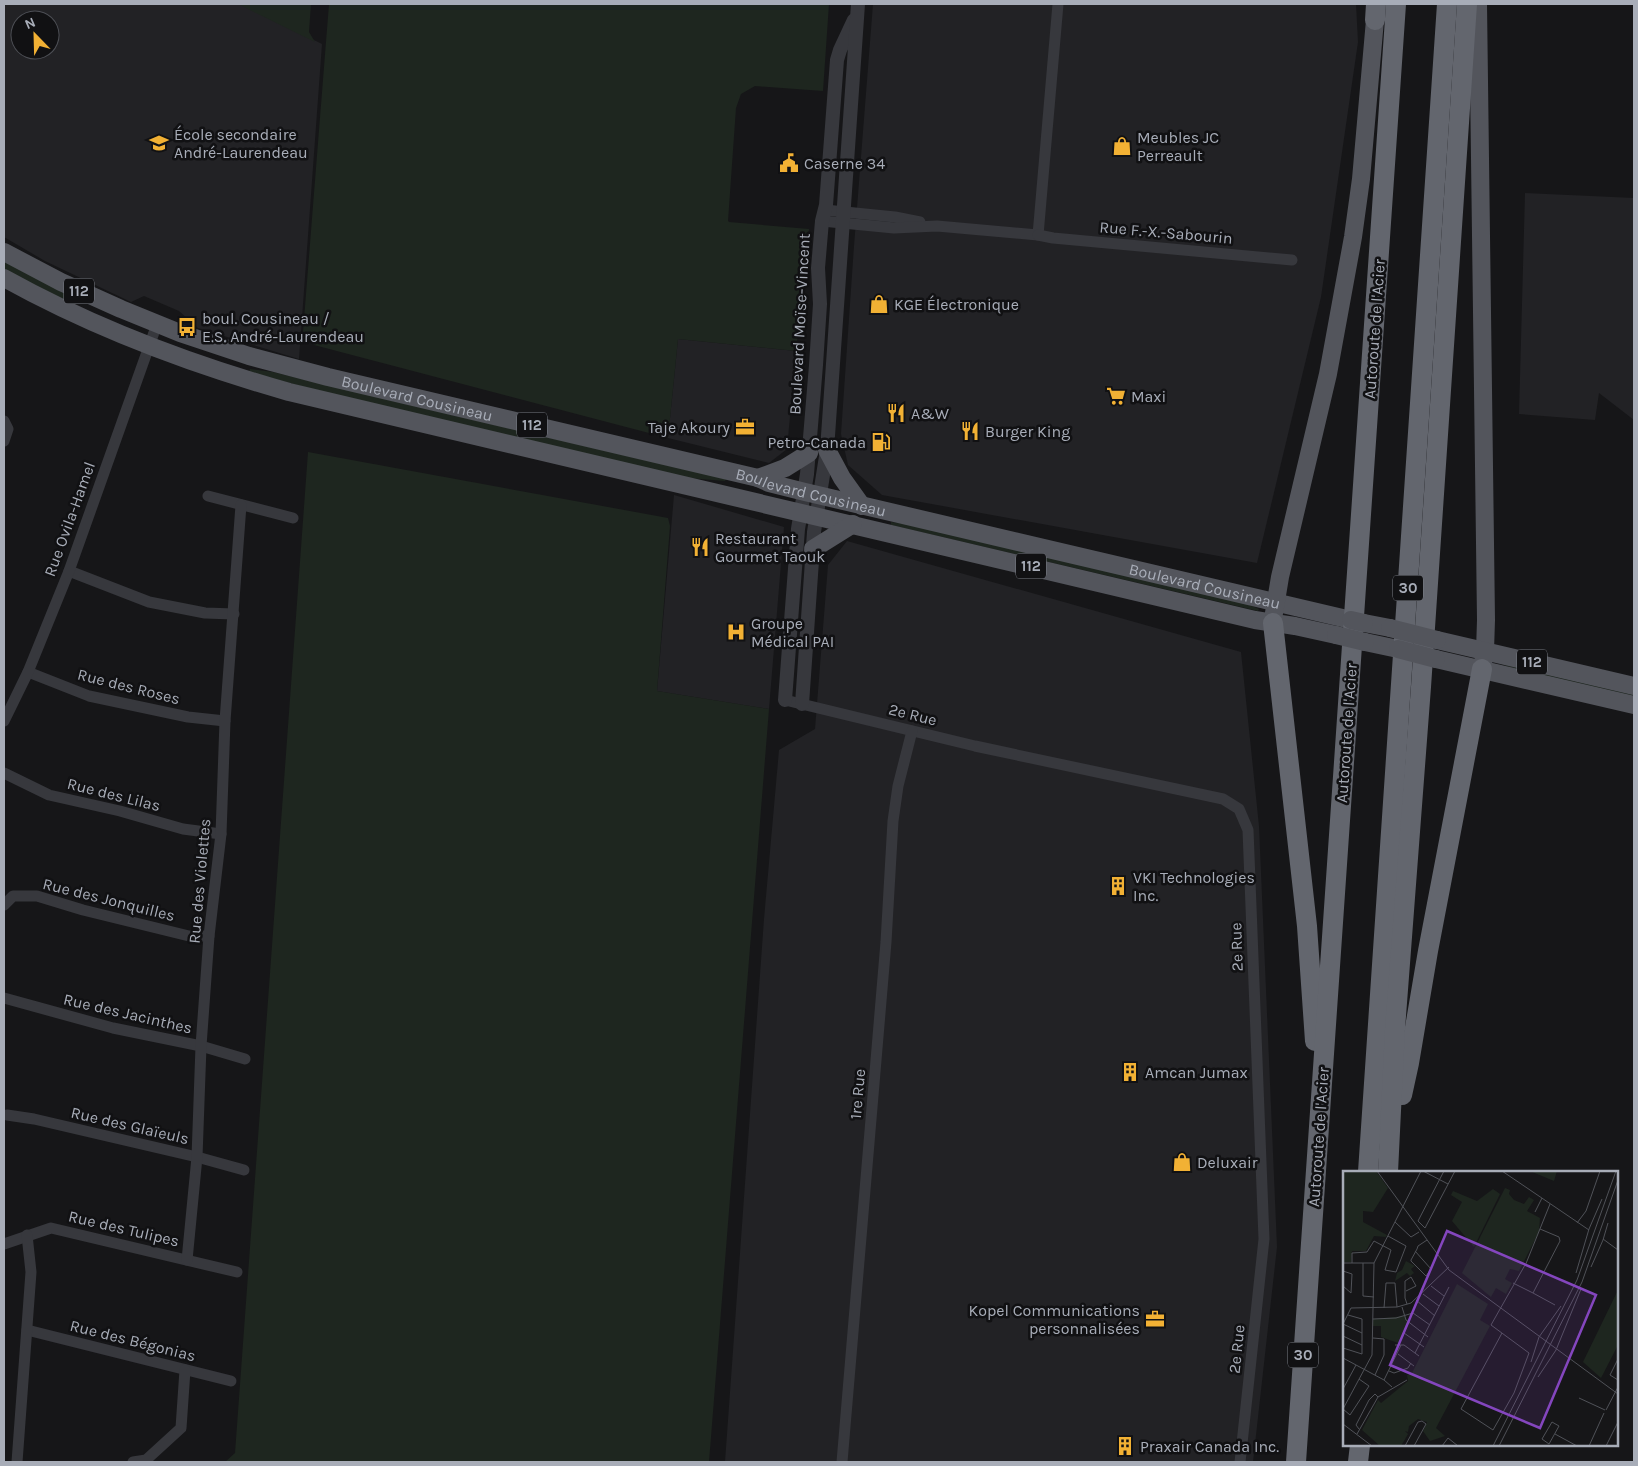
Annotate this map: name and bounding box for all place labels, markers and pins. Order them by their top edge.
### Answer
place label: École secondaire André-Laurendeau [174,125,308,162]
place label: Meubles JC Perreault [1137,128,1219,165]
school or university icon: École secondaire André-Laurendeau [148,132,170,154]
shop icon: Meubles JC Perreault [1111,135,1133,157]
public building icon: Caserne 34 [778,152,800,174]
place label: Caserne 34 [804,154,885,173]
shop icon: KGE Électronique [868,293,890,315]
place label: KGE Électronique [894,295,1019,314]
place label: boul. Cousineau / E.S. André-Laurendeau [202,309,364,346]
bus stop icon: boul. Cousineau / E.S. André-Laurendeau [176,316,198,338]
supermarket icon: Maxi [1105,385,1127,407]
place label: Maxi [1131,387,1166,406]
restaurant icon: A&W [885,402,907,424]
place label: A&W [911,404,950,423]
office icon: Taje Akoury [734,416,756,438]
place label: Taje Akoury [648,418,731,437]
restaurant icon: Burger King [959,420,981,442]
place label: Burger King [985,422,1070,441]
fuel station icon: Petro-Canada [870,431,892,453]
place label: Petro-Canada [767,433,866,452]
place label: Restaurant Gourmet Taouk [715,529,825,566]
restaurant icon: Restaurant Gourmet Taouk [689,536,711,558]
place label: Groupe Médical PAI [751,614,834,651]
hospital icon: Groupe Médical PAI [725,621,747,643]
place label: VKI Technologies Inc. [1133,868,1255,905]
building icon: VKI Technologies Inc. [1107,875,1129,897]
building icon: Amcan Jumax [1119,1061,1141,1083]
place label: Amcan Jumax [1145,1063,1248,1082]
shop icon: Deluxair [1171,1151,1193,1173]
place label: Deluxair [1197,1153,1258,1172]
place label: Kopel Communications personnalisées [968,1301,1140,1338]
office icon: Kopel Communications personnalisées [1144,1308,1166,1330]
building icon: Praxair Canada Inc. [1114,1435,1136,1457]
place label: Praxair Canada Inc. [1140,1437,1279,1456]

